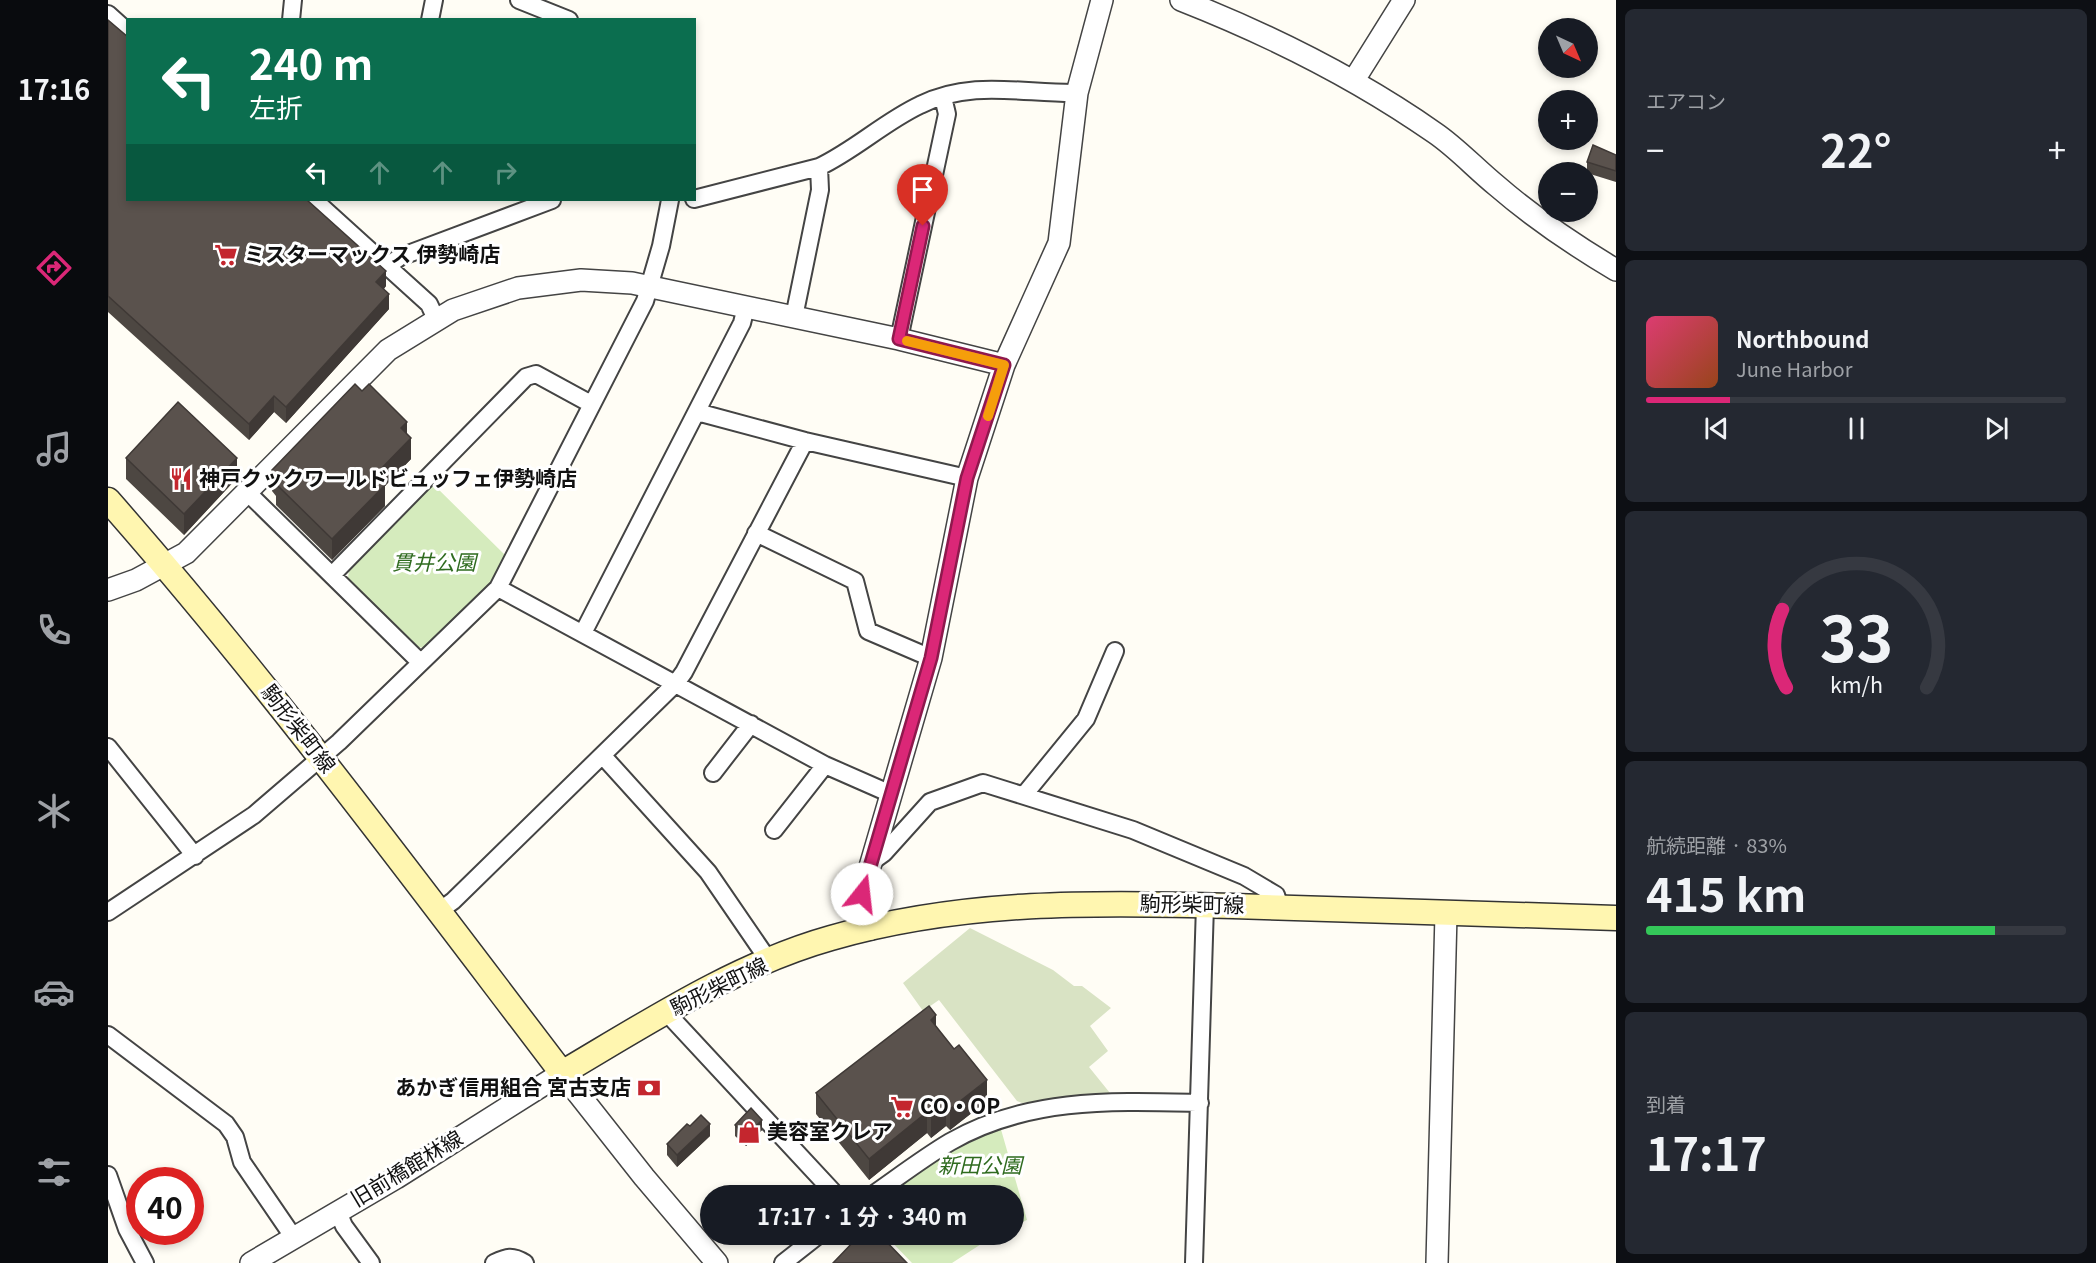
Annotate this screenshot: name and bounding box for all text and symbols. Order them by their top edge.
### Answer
north arrow [1538,18,1598,78]
map controls [1538,18,1598,222]
text: 240 m [249,31,373,92]
icon: left [150,42,228,120]
text: 17:16 [18,69,90,108]
text: エアコン [1646,86,1726,115]
text: 左折 [249,87,303,126]
button: + [1538,90,1598,150]
text: 22° [1820,116,1892,181]
text: − [1646,125,1664,173]
text: + [2048,125,2066,173]
icon: left [300,156,333,189]
icon: ahead [363,156,396,189]
icon: ahead [426,156,459,189]
icon: right [489,156,522,189]
button: − [1538,162,1598,222]
pin [897,164,948,226]
icon: arrive [906,173,939,206]
place label: ミスターマックス 伊勢崎店 [244,238,500,268]
supermarket icon: ミスターマックス 伊勢崎店 [213,242,239,268]
icon: directions [33,247,75,289]
text: Northbound [1736,322,1869,354]
text: June Harbor [1736,354,1852,383]
icon: previous [1700,412,1733,445]
icon: pause [1840,412,1873,445]
icon: next [1980,412,2013,445]
icon: music [33,428,75,470]
place label: 神戸クックワールドビュッフェ伊勢崎店 [199,462,577,492]
restaurant icon: 神戸クックワールドビュッフェ伊勢崎店 [168,466,194,492]
park label: 貫井公園 [392,546,479,576]
text: 33 [1819,591,1893,681]
icon: phone [33,609,75,651]
text: km/h [1829,669,1883,700]
street label: 駒形柴町線 [255,677,344,778]
icon: climate [33,790,75,832]
text: 航続距離 · 83% [1646,830,1787,859]
text: 415 km [1646,860,1806,925]
position arrow [830,862,894,926]
street label: 駒形柴町線 [1139,887,1245,919]
street label: 駒形柴町線 [664,949,772,1022]
icon: car [33,971,75,1013]
place label: あかぎ信用組合 宮古支店 [395,1071,631,1101]
bank icon: あかぎ信用組合 宮古支店 [636,1075,662,1101]
text: 到着 [1646,1089,1686,1118]
place label: CO・OP [920,1090,1000,1120]
supermarket icon: CO・OP [889,1094,915,1120]
place label: 美容室クレア [767,1115,893,1145]
shop icon: 美容室クレア [736,1119,762,1145]
text: 17:17 [1646,1119,1767,1184]
street label: 旧前橋館林線 [344,1122,468,1213]
park label: 新田公園 [938,1149,1025,1179]
icon: filters [33,1151,75,1193]
speed limit sign: 40 [126,1167,204,1245]
text: 17:17 · 1 分 · 340 m [757,1199,967,1231]

